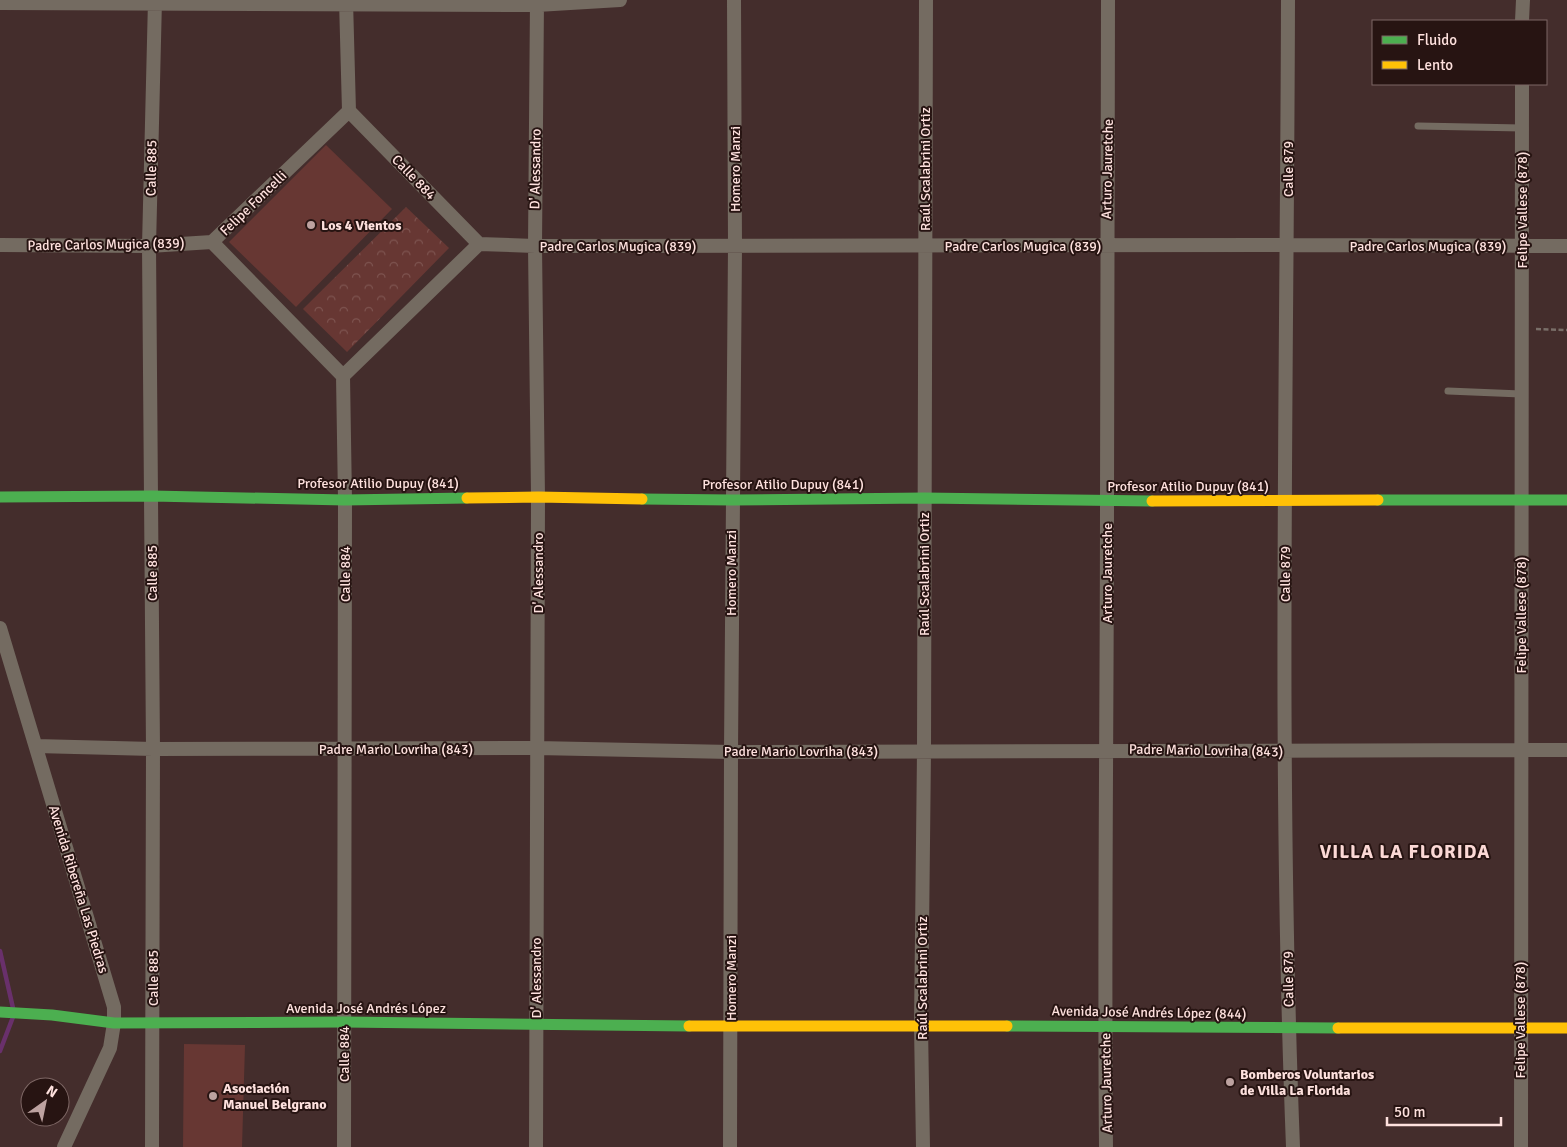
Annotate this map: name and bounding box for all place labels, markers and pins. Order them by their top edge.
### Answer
place label: Los 4 Vientos [321,217,401,234]
marker: Los 4 Vientos [305,219,317,231]
place label: Bomberos Voluntarios de Villa La Florida [1240,1066,1374,1099]
marker: Bomberos Voluntarios de Villa La Florida [1224,1076,1236,1088]
place label: Asociación Manuel Belgrano [223,1080,327,1113]
marker: Asociación Manuel Belgrano [207,1090,219,1102]

